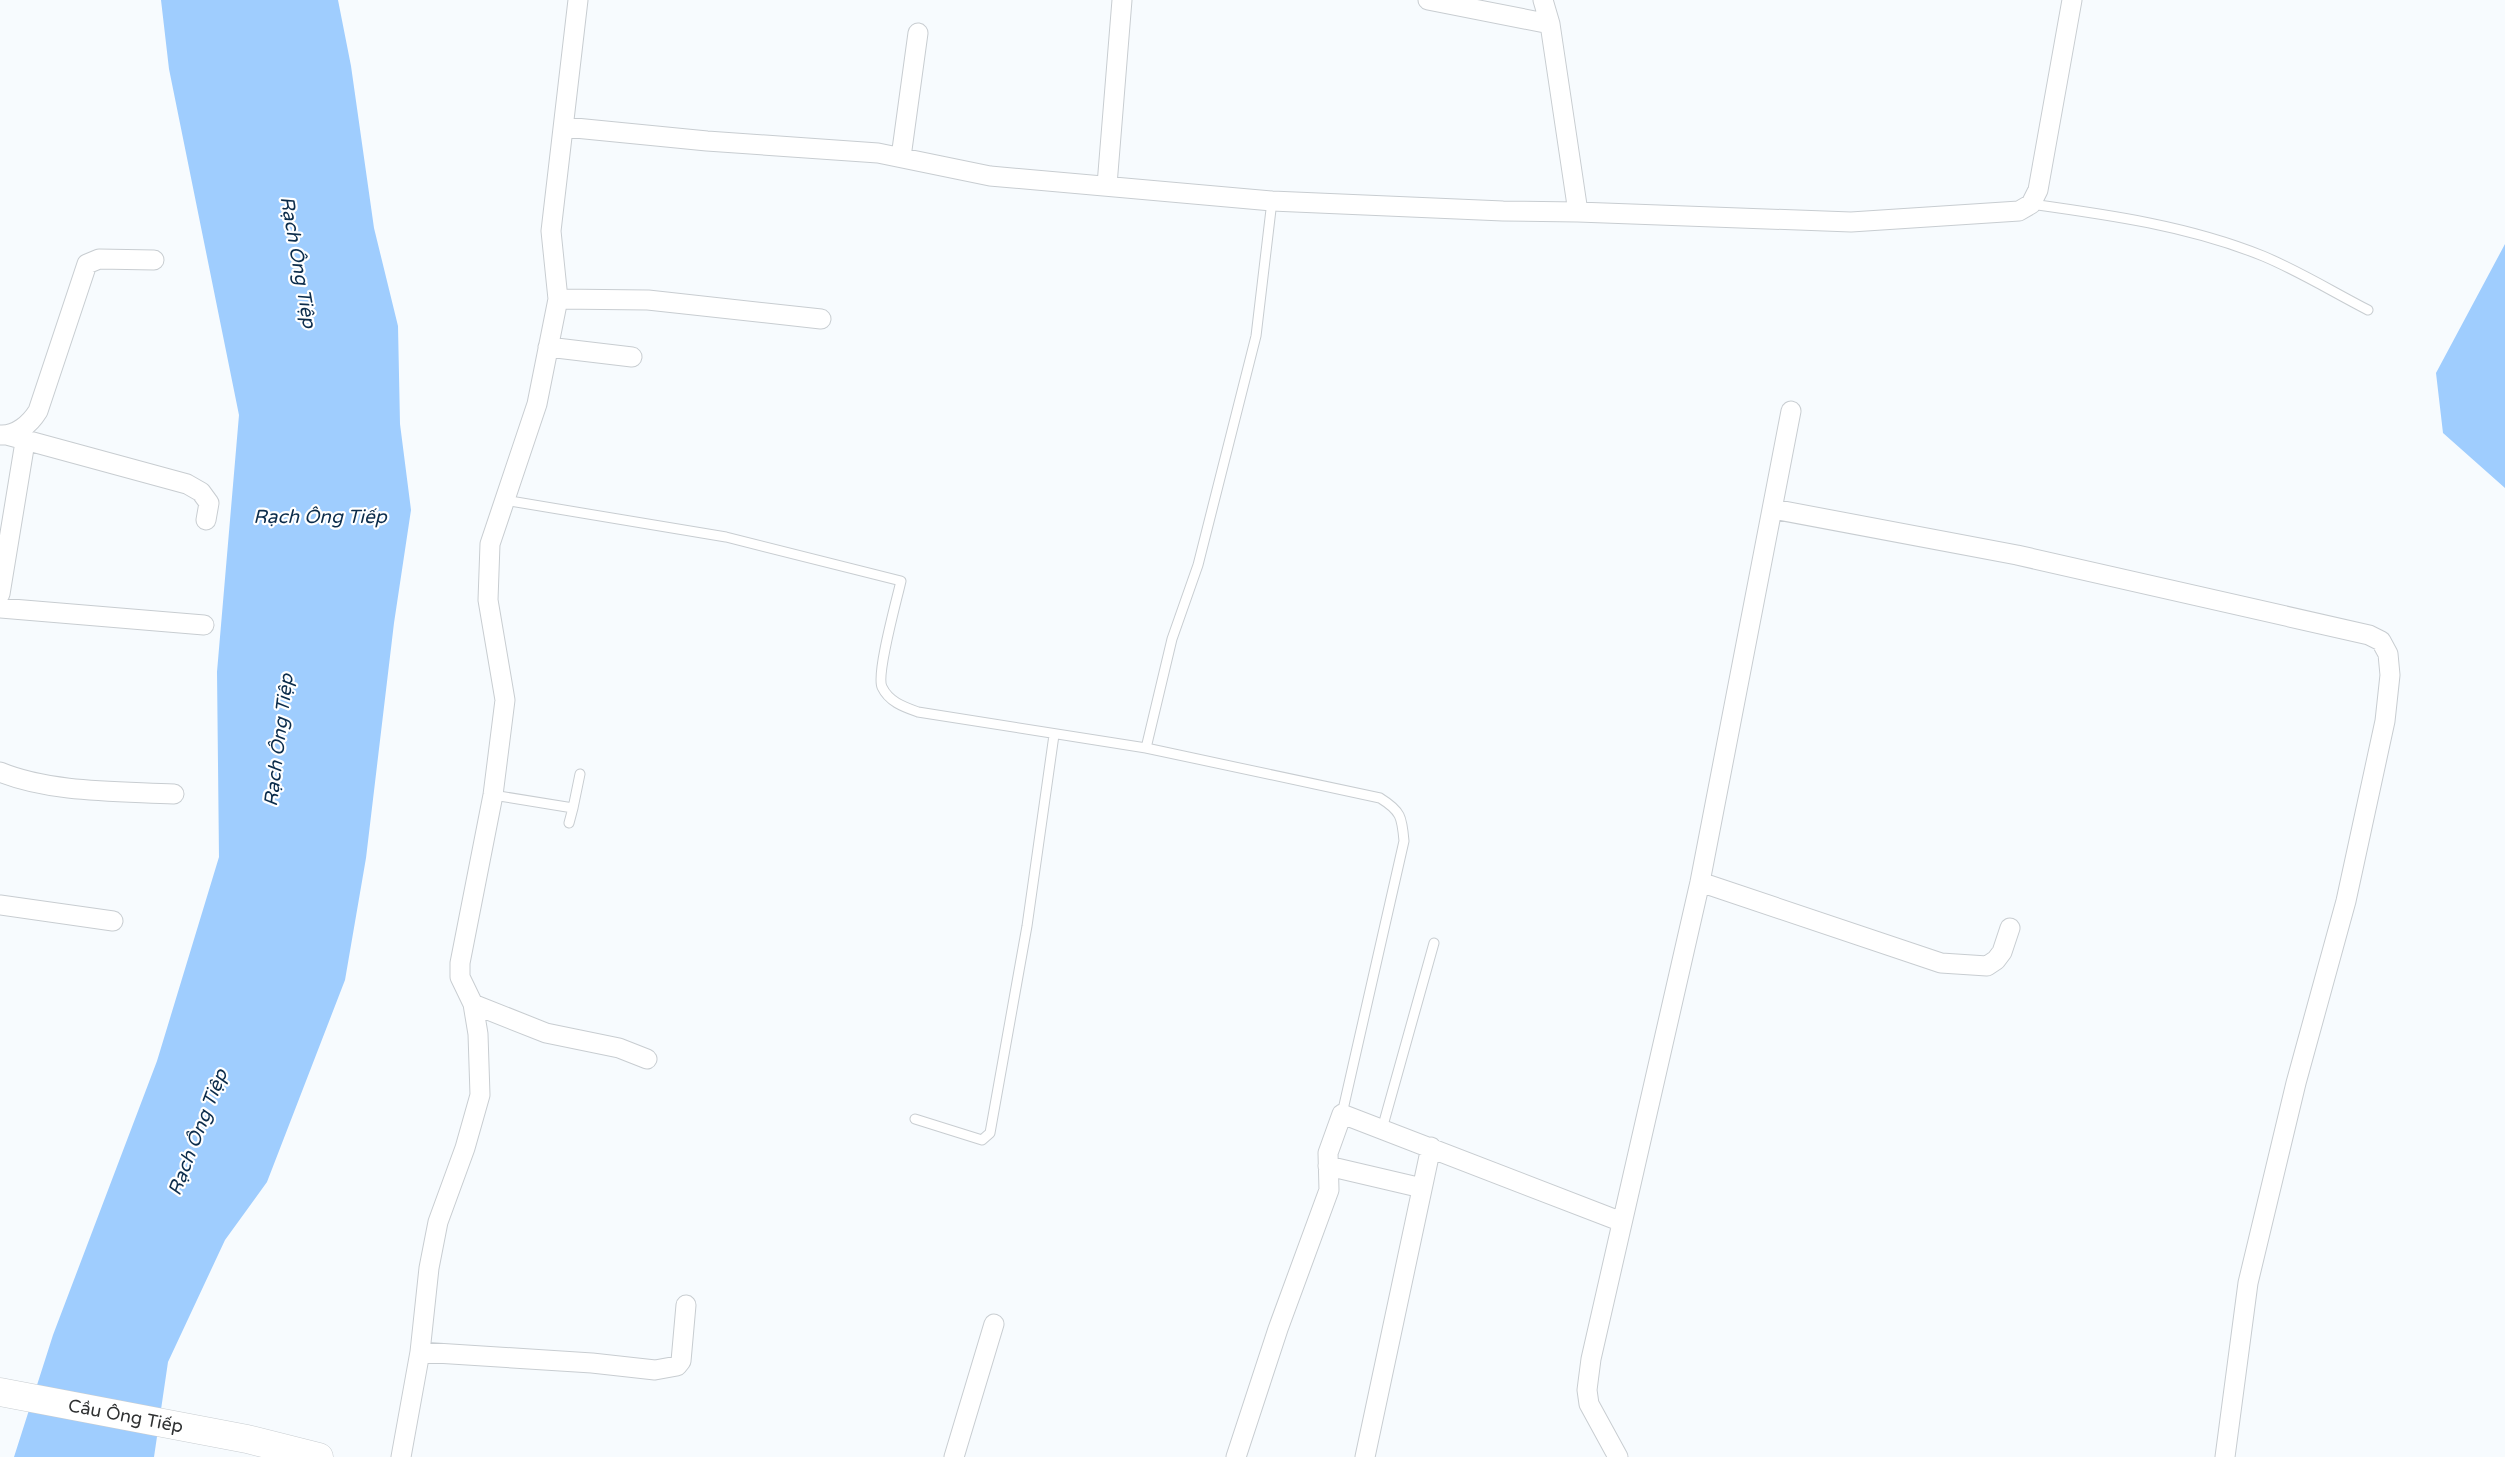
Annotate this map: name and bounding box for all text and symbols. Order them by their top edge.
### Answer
water label: Rạch Ông Tiệp [276,195,321,331]
water label: Rạch Ông Tiếp [253,506,388,528]
water label: Rạch Ông Tiệp [260,672,298,808]
water label: Rạch Ông Tiệp [164,1065,232,1199]
street label: Cầu Ông Tiếp [66,1394,185,1438]

